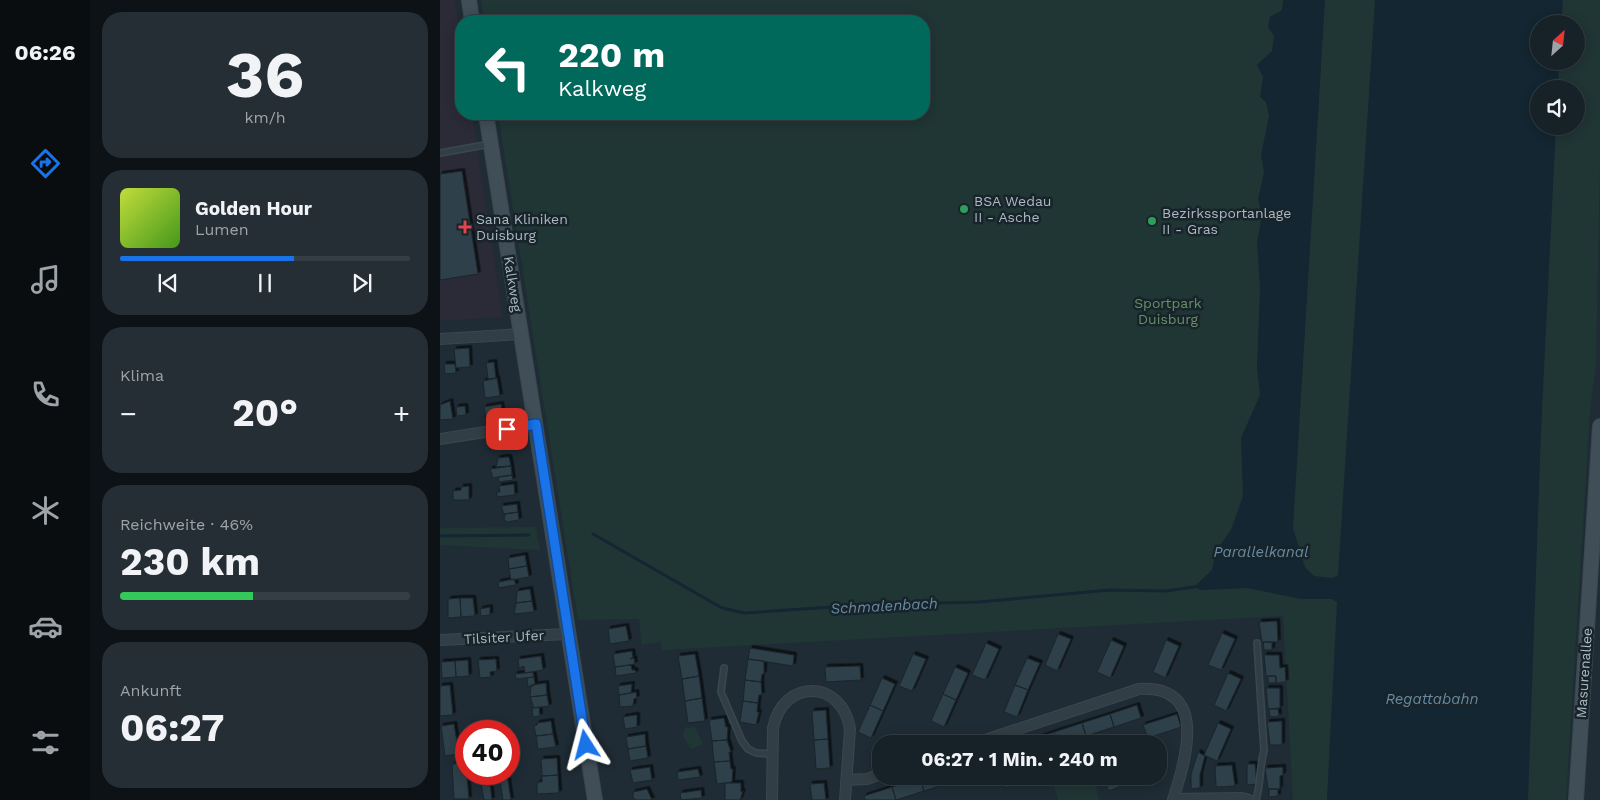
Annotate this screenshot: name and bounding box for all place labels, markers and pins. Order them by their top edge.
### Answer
place label: BSA Wedau II - Asche [974,193,1052,225]
marker: BSA Wedau II - Asche [958,203,970,215]
place label: Bezirkssportanlage II - Gras [1162,205,1291,237]
place label: Sana Kliniken Duisburg [476,211,568,243]
marker: Bezirkssportanlage II - Gras [1146,215,1158,227]
marker: Sana Kliniken Duisburg [458,220,472,234]
pin [486,408,528,450]

